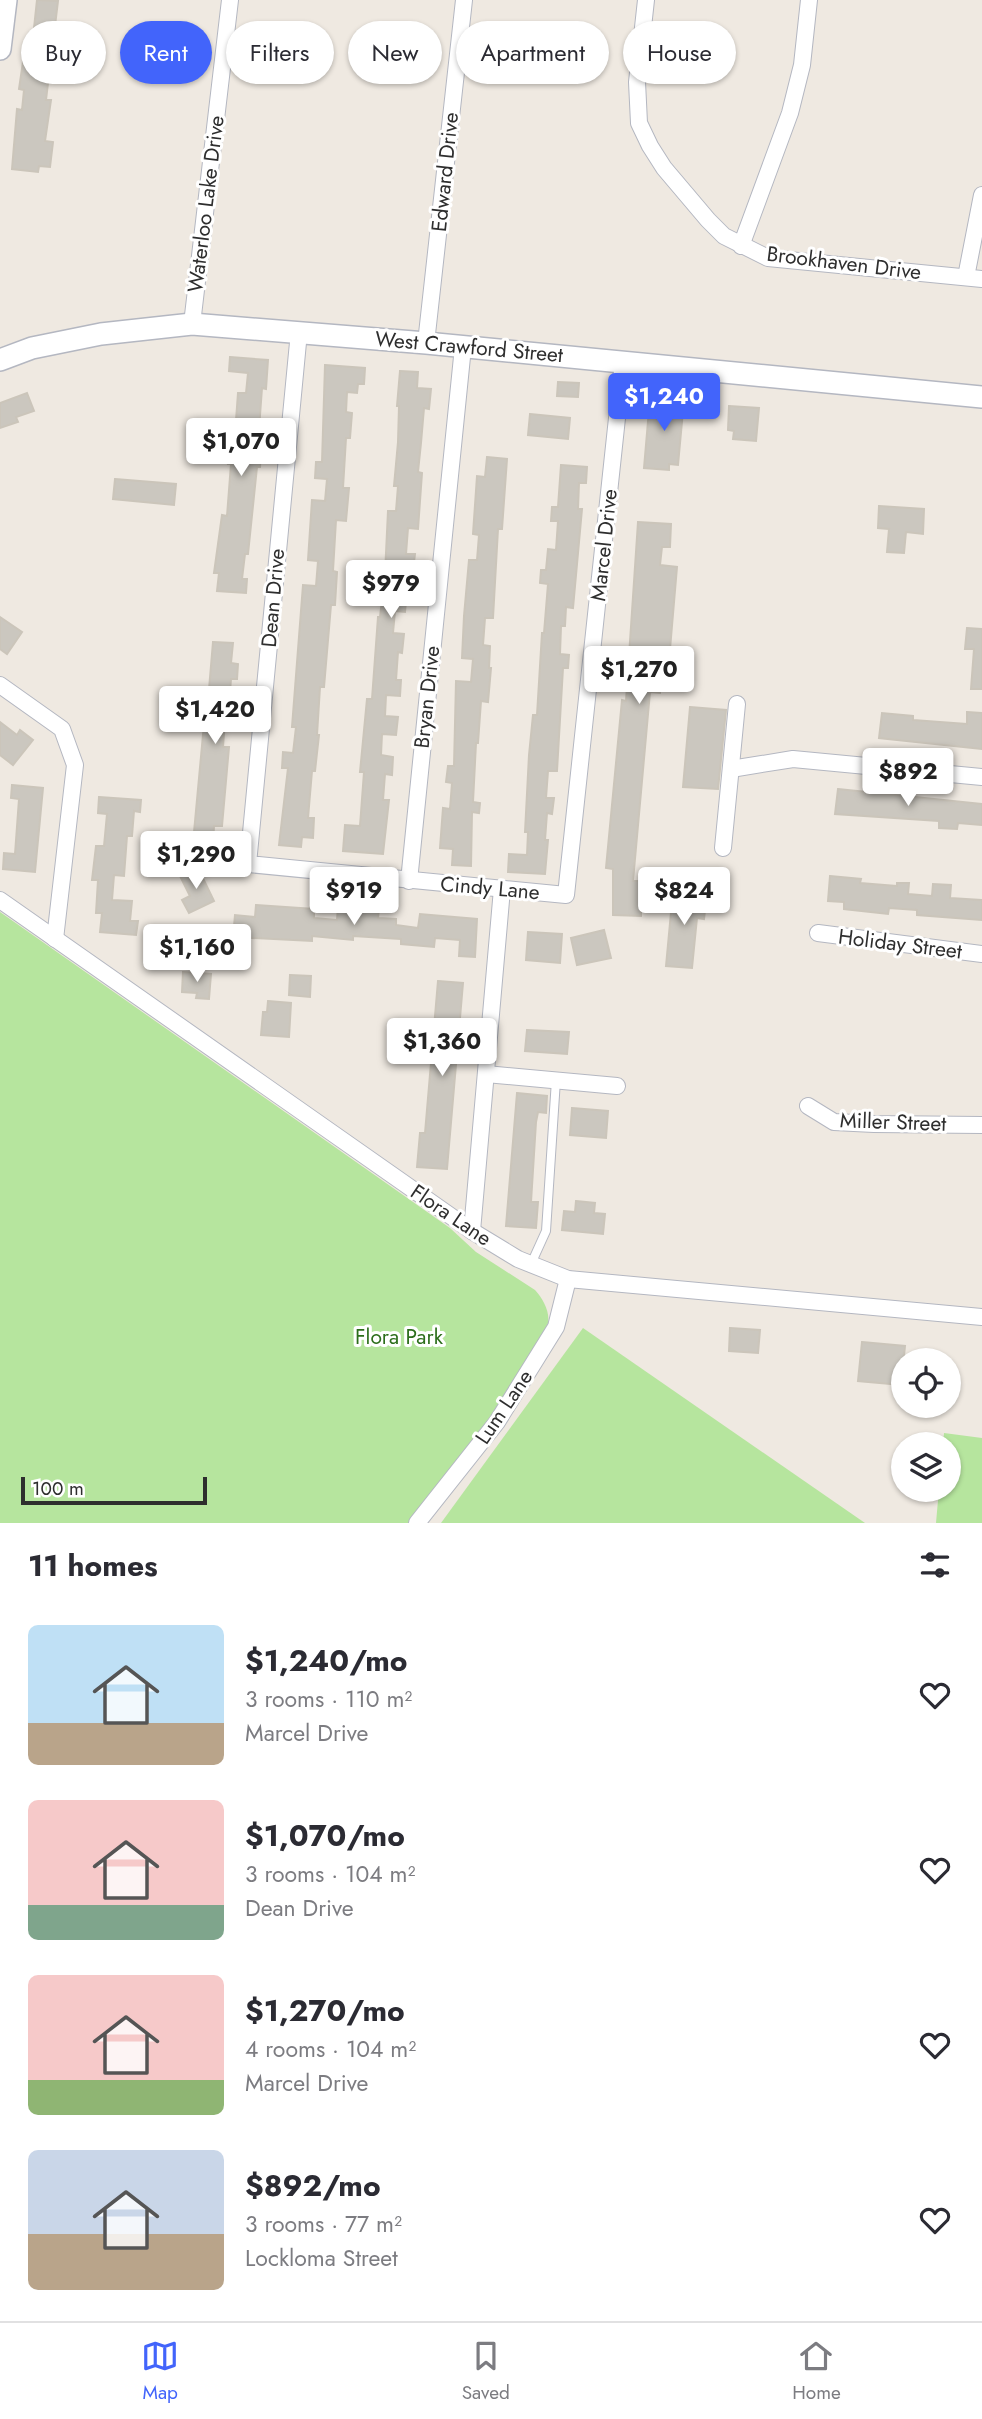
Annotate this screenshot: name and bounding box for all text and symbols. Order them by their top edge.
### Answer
chip: Buy [21,21,106,84]
chip: Rent [120,21,212,84]
chip: Filters [226,21,334,84]
chip: New [348,21,442,84]
chip: Apartment [456,21,609,84]
chip: House [623,21,736,84]
street label: Edward Drive [424,111,466,233]
street label: Waterloo Lake Drive [180,114,232,294]
street label: Brookhaven Drive [765,239,923,287]
street label: West Crawford Street [374,324,564,370]
pin: $1,240 [607,374,721,433]
text: $1,240 [624,379,704,413]
pin: $1,070 [184,419,298,478]
text: $1,070 [202,424,280,458]
street label: Marcel Drive [583,487,625,603]
street label: Dean Drive [254,547,292,649]
pin: $979 [350,560,432,620]
text: $979 [362,566,420,600]
street label: Bryan Drive [407,644,447,750]
pin: $1,270 [582,646,696,706]
text: $1,270 [600,652,678,686]
pin: $1,420 [158,686,272,746]
text: $1,420 [175,692,255,726]
pin: $892 [867,748,949,808]
text: $892 [878,754,938,788]
pin: $1,290 [139,832,253,891]
text: $1,290 [156,837,236,871]
pin: $919 [313,867,395,927]
pin: $824 [643,867,725,927]
street label: Cindy Lane [439,869,541,907]
text: $919 [326,873,382,907]
text: $824 [654,873,714,907]
street label: Holiday Street [836,922,964,966]
pin: $1,160 [140,925,254,984]
text: $1,160 [159,930,235,964]
pin: $1,360 [385,1018,499,1078]
text: $1,360 [403,1024,481,1058]
street label: Miller Street [839,1105,947,1139]
street label: Flora Lane [405,1177,498,1253]
park label: Flora Park [355,1322,444,1352]
map controls [891,1348,961,1502]
button: locate [891,1348,961,1418]
street label: Lum Lane [468,1364,540,1450]
button: layers [891,1432,961,1502]
scale bar [21,1474,206,1506]
text: 100 m [32,1475,84,1502]
text: 11 homes [28,1544,158,1587]
icon: filters [916,1546,954,1584]
text: $1,240/mo [245,1639,408,1682]
icon: home [84,1653,168,1737]
icon: heart [916,1676,954,1714]
text: 3 rooms · 110 m² [245,1682,412,1716]
text: Marcel Drive [245,1716,368,1750]
text: $1,070/mo [245,1814,405,1857]
icon: home [84,1828,168,1912]
icon: heart [916,1851,954,1889]
text: 3 rooms · 104 m² [245,1857,415,1891]
text: Dean Drive [245,1891,354,1925]
text: $1,270/mo [245,1989,405,2032]
icon: home [84,2003,168,2087]
icon: heart [916,2026,954,2064]
text: 4 rooms · 104 m² [245,2032,416,2066]
text: Marcel Drive [245,2066,368,2100]
text: $892/mo [245,2164,381,2207]
icon: home [84,2178,168,2262]
icon: heart [916,2201,954,2239]
text: 3 rooms · 77 m² [245,2207,402,2241]
text: Lockloma Street [245,2241,398,2275]
tab: Map [141,2337,179,2406]
tab: Saved [462,2337,510,2406]
tab: Home [792,2337,841,2406]

